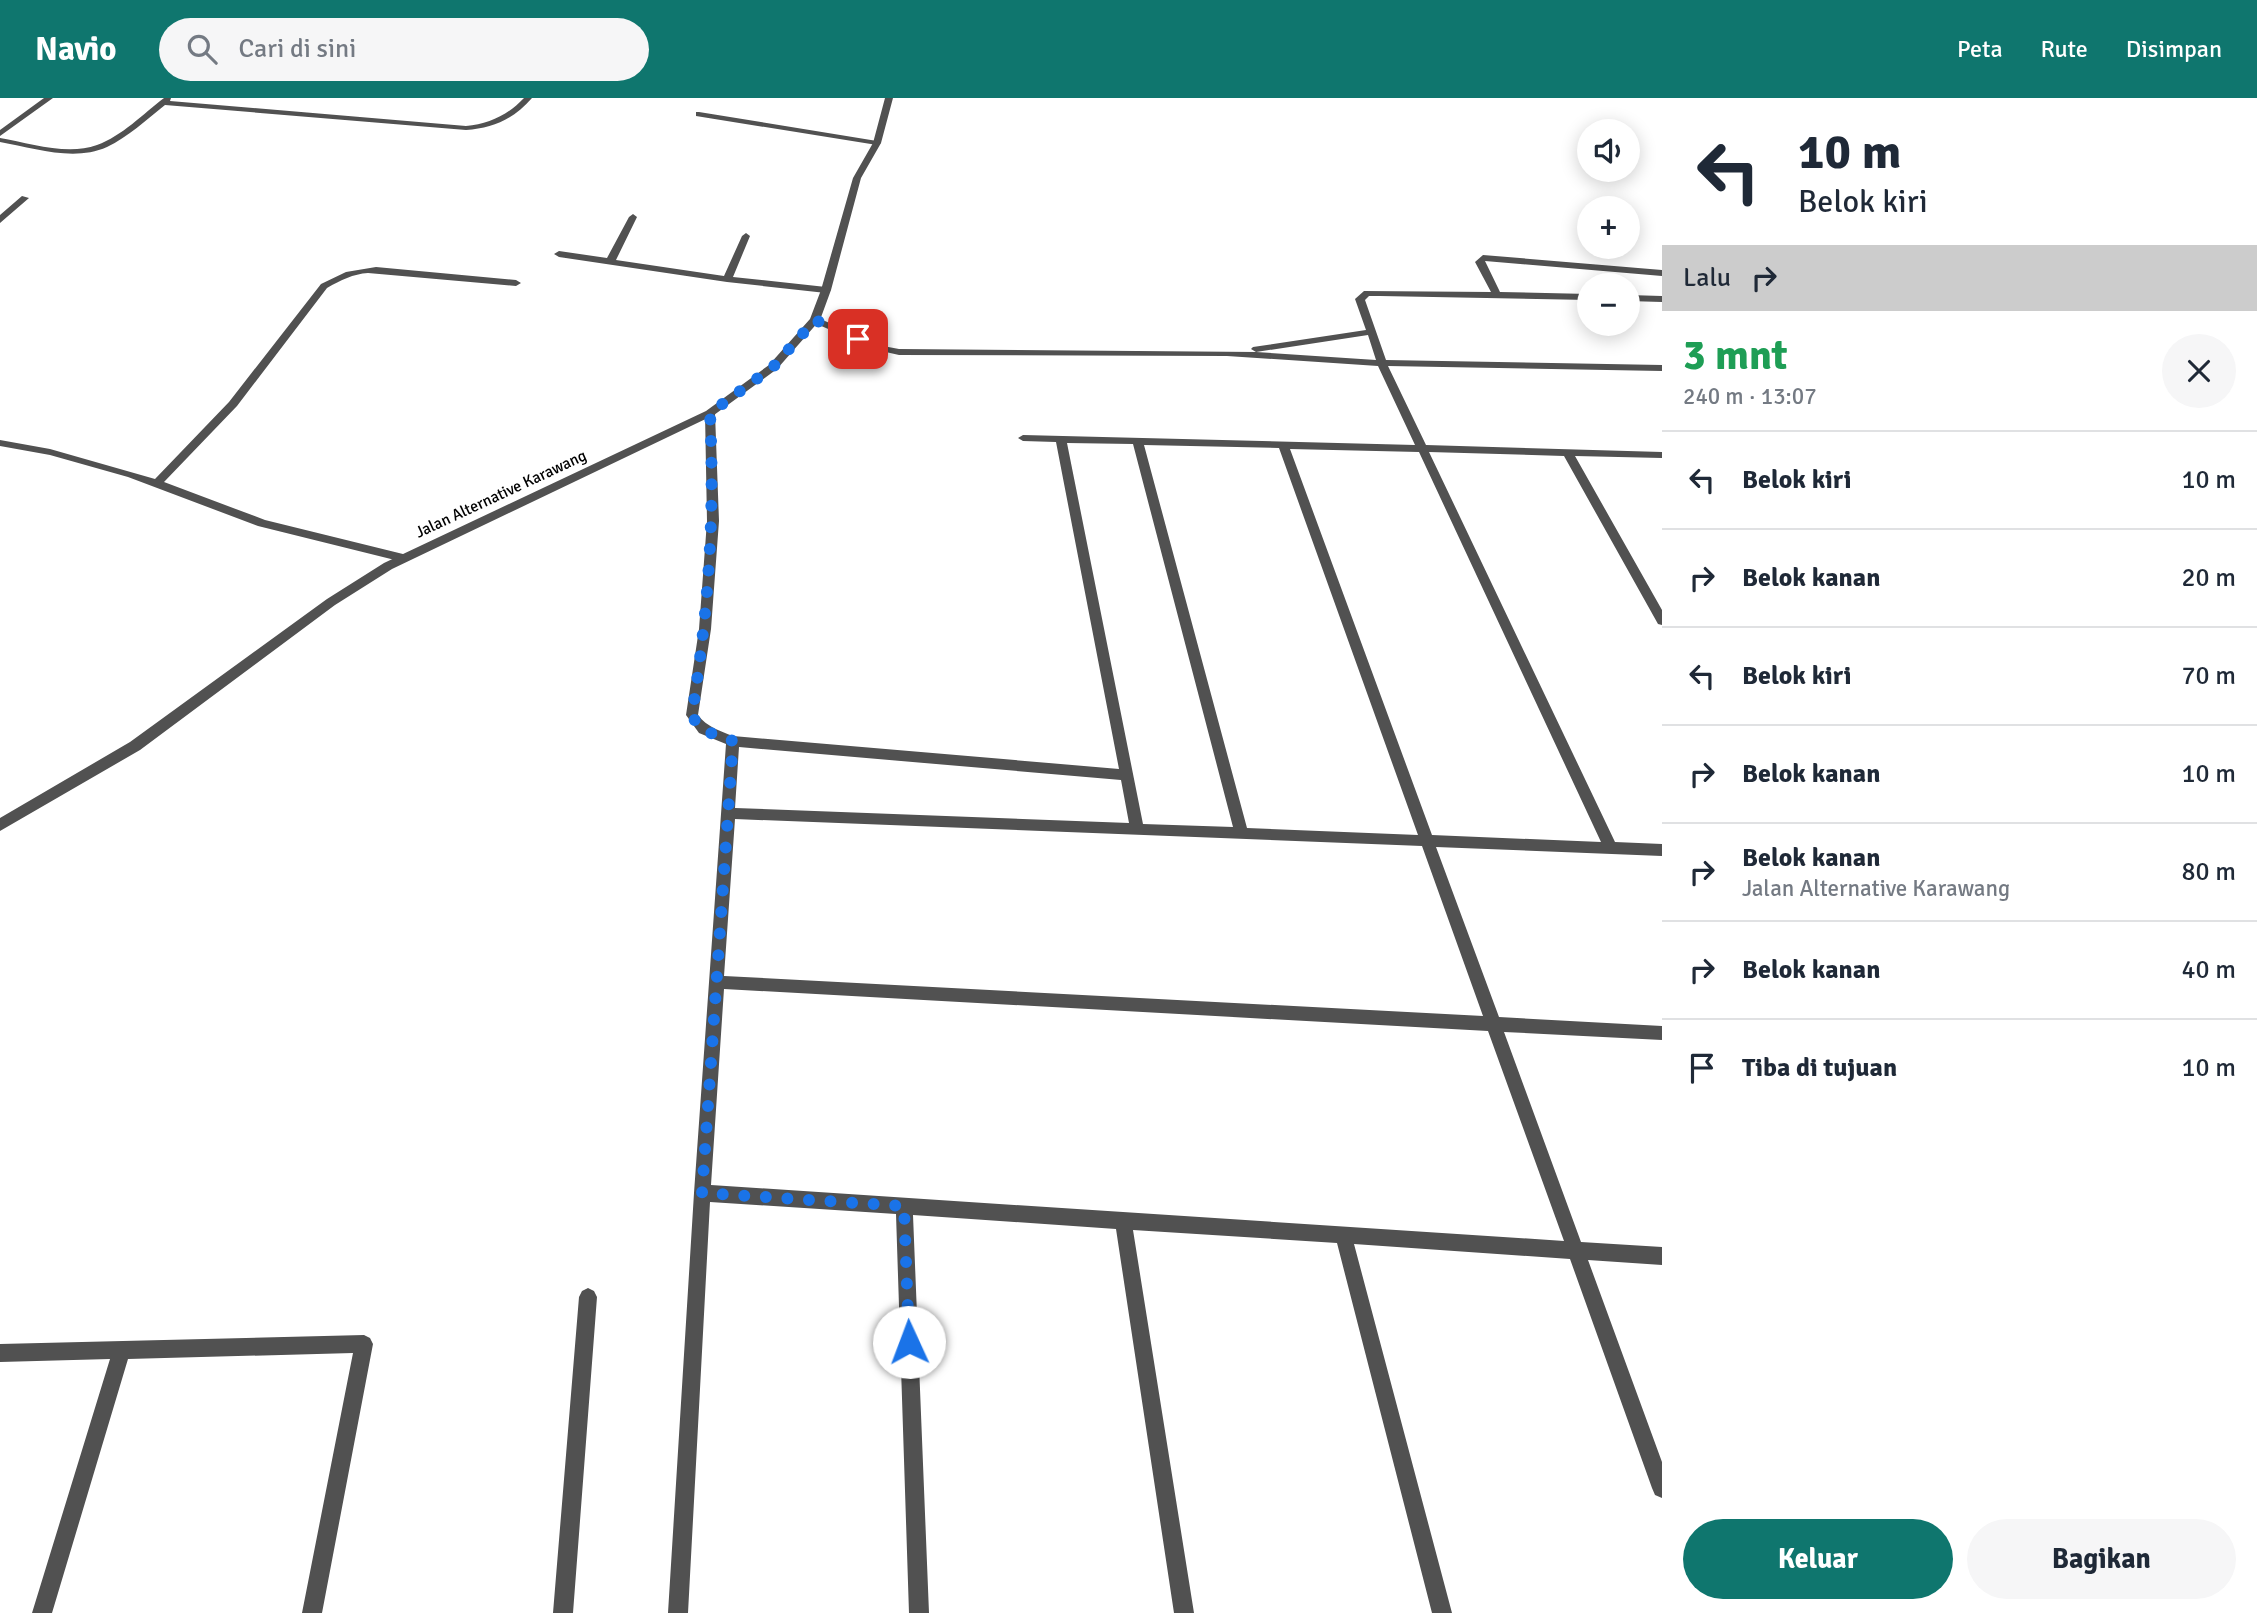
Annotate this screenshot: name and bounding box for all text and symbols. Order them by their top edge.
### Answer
search box [159,18,649,81]
text: Navio [35,29,117,70]
icon: search [183,30,221,68]
text: Cari di sini [239,33,356,65]
text: Peta [1957,34,2003,64]
text: Rute [2041,34,2088,64]
text: Disimpan [2126,34,2222,64]
map controls [1577,119,1640,336]
button: sound [1577,119,1640,182]
text: 10 m [1798,122,1901,182]
icon: left [1683,126,1774,217]
text: Belok kiri [1798,182,1928,221]
button: + [1577,196,1640,259]
icon: right [1745,259,1783,297]
text: Lalu [1683,262,1731,294]
button: − [1577,273,1640,336]
pin [828,309,888,369]
icon: arrive [839,320,877,358]
text: 3 mnt [1683,330,1788,381]
button: close [2162,334,2236,408]
text: 240 m · 13:07 [1683,382,1817,411]
street label: Jalan Alternative Karawang [412,446,590,542]
icon: left [1683,461,1721,499]
text: Belok kiri [1742,464,1851,496]
text: 10 m [2181,464,2236,496]
icon: right [1683,559,1721,597]
text: Belok kanan [1742,562,1880,594]
text: 20 m [2181,562,2236,594]
icon: left [1683,657,1721,695]
text: Belok kiri [1742,660,1851,692]
text: 70 m [2181,660,2236,692]
icon: right [1683,755,1721,793]
text: Belok kanan [1742,758,1880,790]
text: 10 m [2181,758,2236,790]
text: Belok kanan [1742,842,1880,874]
icon: right [1683,853,1721,891]
text: 80 m [2181,856,2236,888]
text: Jalan Alternative Karawang [1742,874,2010,903]
icon: right [1683,951,1721,989]
text: Belok kanan [1742,954,1880,986]
text: 40 m [2181,954,2236,986]
icon: arrive [1683,1049,1721,1087]
text: Tiba di tujuan [1742,1052,1897,1084]
text: 10 m [2181,1052,2236,1084]
position arrow [872,1305,946,1379]
button: Keluar [1683,1519,1953,1599]
button: Bagikan [1967,1519,2236,1599]

